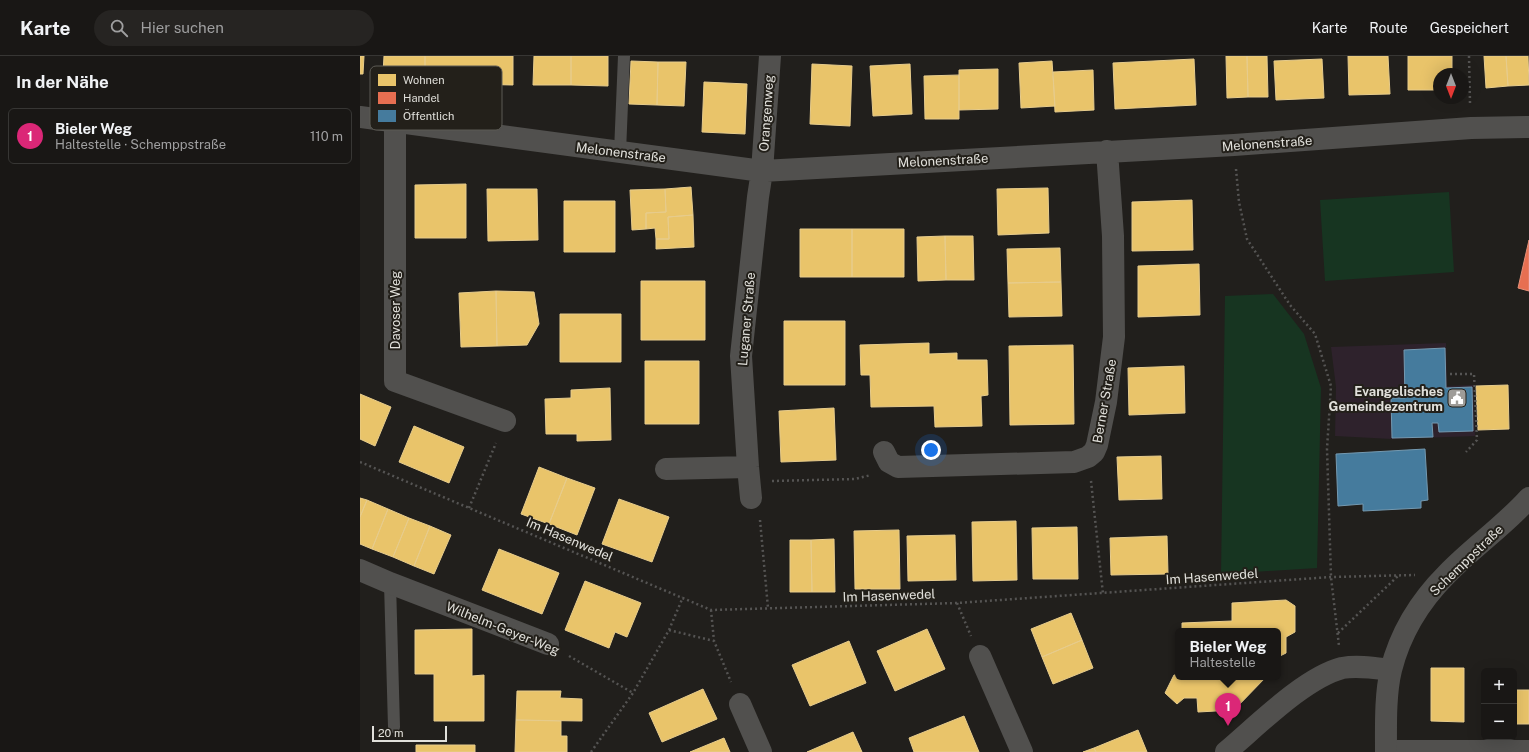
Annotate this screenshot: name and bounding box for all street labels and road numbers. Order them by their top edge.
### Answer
street label: Orangenweg [756,74,777,152]
street label: Melonenstraße [1221,133,1313,154]
street label: Melonenstraße [575,140,667,165]
street label: Melonenstraße [897,151,989,170]
street label: Davoser Weg [388,271,403,349]
street label: Luganer Straße [735,272,758,366]
street label: Berner Straße [1090,358,1119,444]
street label: Im Hasenwedel [524,514,615,565]
street label: Schemppstraße [1427,522,1506,599]
street label: Im Hasenwedel [1165,566,1259,587]
street label: Im Hasenwedel [842,586,936,605]
street label: Wilhelm-Geyer-Weg [444,599,562,658]

